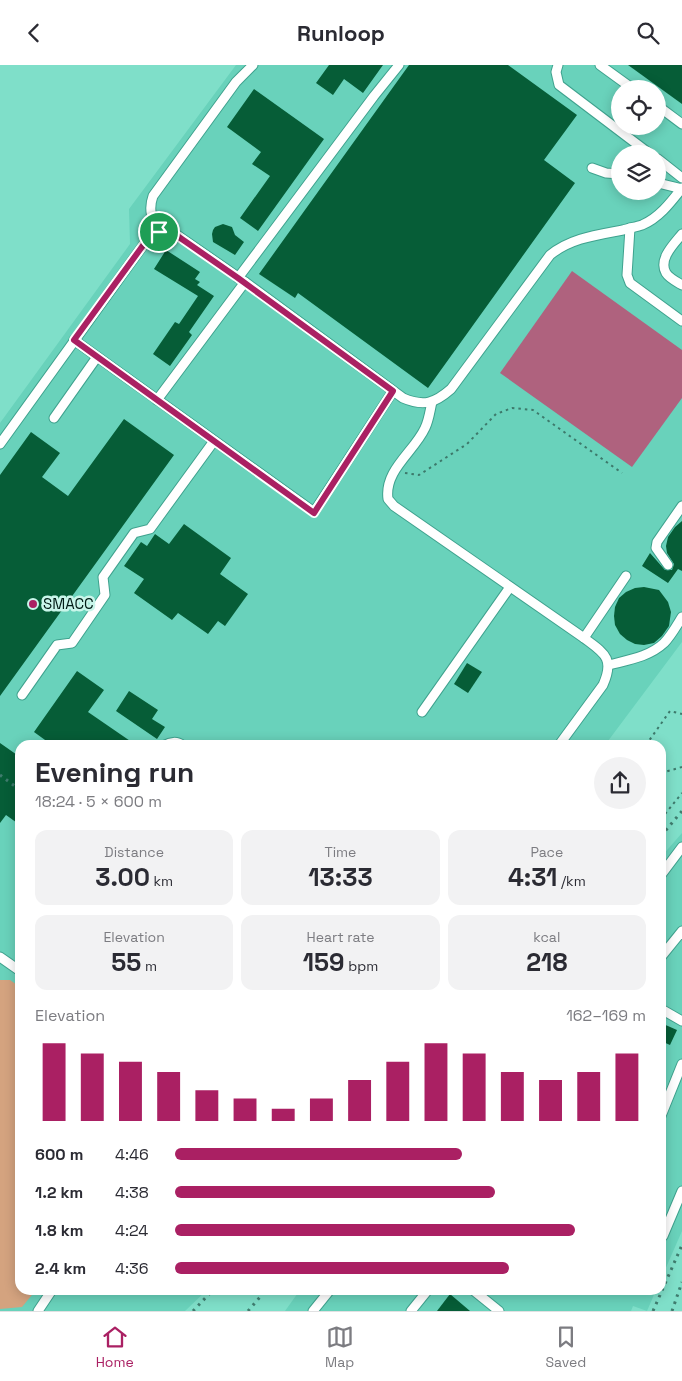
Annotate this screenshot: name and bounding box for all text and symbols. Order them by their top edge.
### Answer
icon: back [20,19,48,47]
text: Runloop [297,19,385,47]
icon: search [634,19,662,47]
map controls [611,80,666,200]
button: locate [611,80,666,135]
button: layers [611,145,666,200]
pin [138,211,180,253]
icon: arrive [145,218,173,246]
place label: SMACC [43,594,94,613]
marker: SMACC [27,598,39,610]
text: Evening run [35,754,194,790]
button: share [594,757,646,809]
text: 18:24 · 5 × 600 m [35,791,162,812]
text: Distance [104,843,164,861]
text: Time [325,843,356,861]
text: Pace [530,843,563,861]
text: 3.00 [95,861,150,893]
text: 13:33 [308,861,373,893]
text: 4:31 [508,861,557,893]
text: km [150,872,173,890]
text: /km [557,872,586,890]
text: Elevation [103,928,165,946]
text: Heart rate [307,928,374,946]
text: kcal [533,928,560,946]
text: 55 [111,946,141,978]
text: 159 [303,946,345,978]
text: 218 [526,946,567,978]
text: m [141,957,157,975]
text: bpm [345,957,378,975]
text: Elevation [35,1005,105,1026]
text: 162–169 m [566,1005,646,1026]
text: 600 m [35,1144,83,1165]
text: 4:46 [115,1144,149,1165]
text: 1.2 km [35,1182,83,1203]
text: 4:38 [115,1182,149,1203]
text: 1.8 km [35,1220,83,1241]
text: 4:24 [115,1220,148,1241]
text: 2.4 km [35,1258,86,1279]
text: 4:36 [115,1258,149,1279]
tab: Home [96,1323,134,1371]
tab: Map [325,1323,354,1371]
tab: Saved [546,1323,586,1371]

